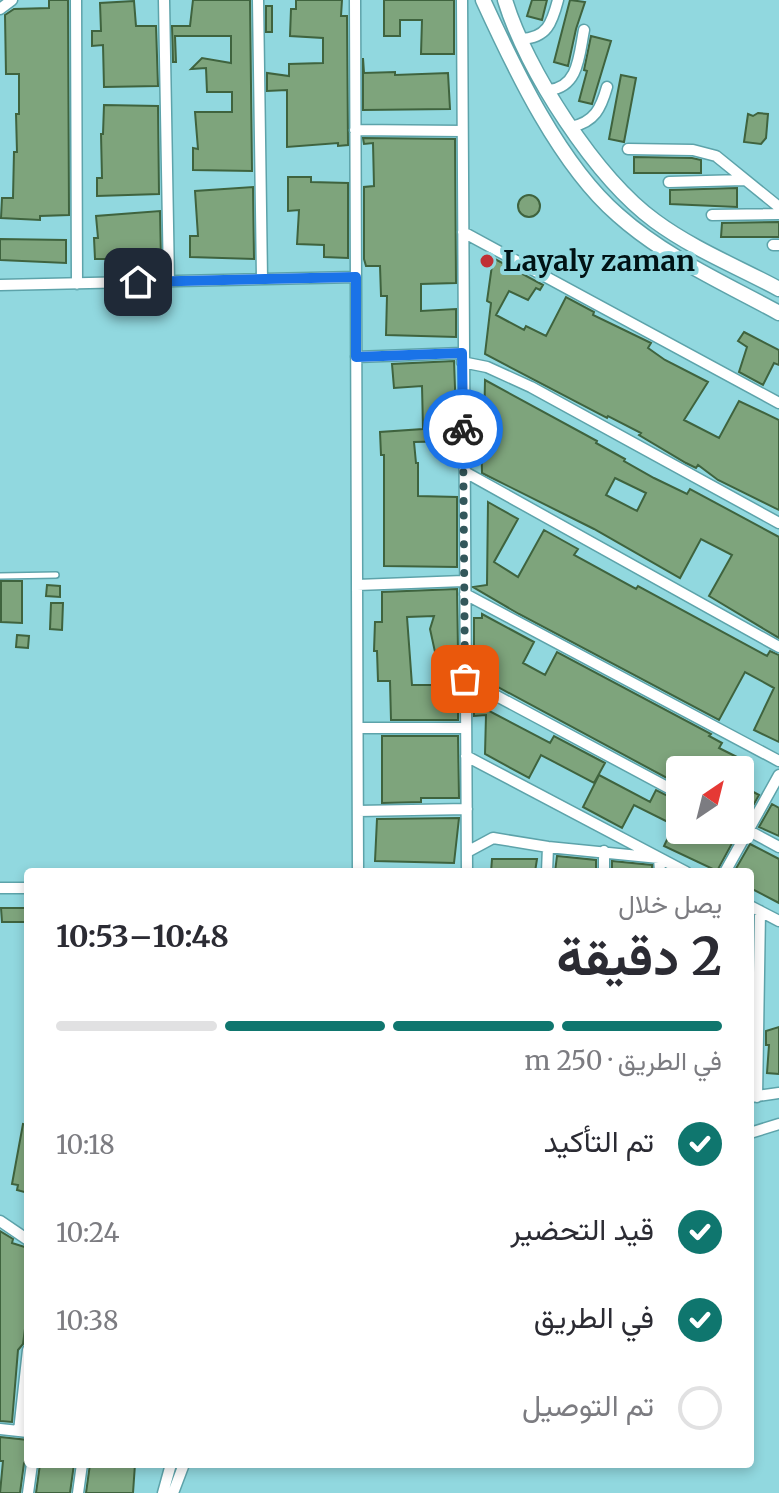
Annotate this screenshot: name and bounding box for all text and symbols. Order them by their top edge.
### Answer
place label: Layaly zaman [503,243,695,279]
pin [104,248,172,316]
marker: Layaly zaman [478,252,496,270]
icon: home [116,260,160,304]
courier [423,389,503,469]
icon: bike [441,407,485,451]
pin [431,645,499,713]
icon: bag [443,657,487,701]
north arrow [666,756,754,844]
map controls [666,756,754,844]
text: يصل خلال [618,887,722,920]
text: 10:48–10:53 [56,917,229,955]
text: 2 دقيقة [556,924,722,989]
text: في الطريق · 250 m [525,1044,722,1077]
text: تم التأكيد [544,1122,654,1160]
icon: check [678,1122,722,1166]
text: 10:18 [56,1128,115,1161]
text: قيد التحضير [510,1210,654,1248]
icon: check [678,1210,722,1254]
text: 10:24 [56,1216,120,1249]
text: في الطريق [534,1298,654,1336]
icon: check [678,1298,722,1342]
text: 10:38 [56,1304,118,1337]
text: تم التوصيل [522,1386,654,1424]

